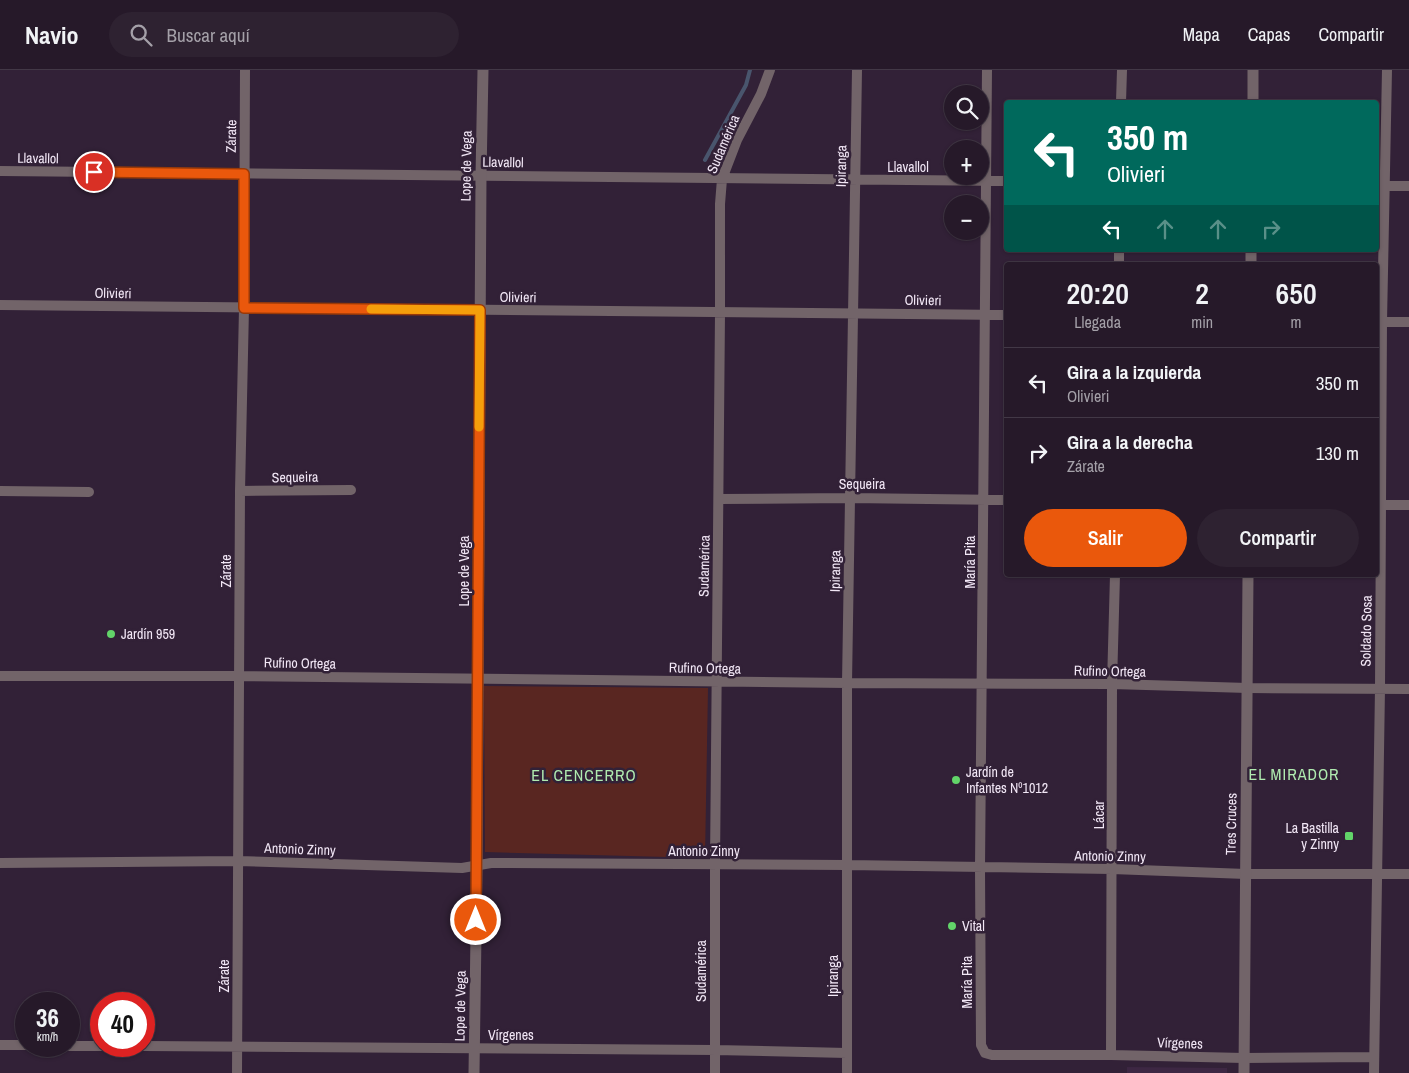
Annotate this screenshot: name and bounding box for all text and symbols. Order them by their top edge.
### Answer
search box [109,12,459,57]
text: Navio [25,19,79,51]
icon: search [127,21,155,49]
text: Buscar aquí [167,22,250,48]
text: Mapa [1183,22,1220,47]
text: Capas [1248,22,1290,47]
text: Compartir [1318,22,1384,47]
map controls [944,85,989,240]
button: search [944,85,989,130]
street label: Sudamérica [703,111,744,176]
text: 350 m [1107,114,1188,161]
street label: Zárate [222,119,240,153]
icon: left [1024,120,1089,185]
street label: Lope de Vega [456,130,476,202]
button: + [944,140,989,185]
street label: Ipiranga [832,144,850,187]
street label: Llavallol [17,149,59,167]
pin [73,151,115,193]
street label: Llavallol [482,153,524,171]
icon: arrive [80,158,108,186]
street label: Llavallol [887,158,929,176]
text: Olivieri [1107,159,1165,189]
button: − [944,195,989,240]
icon: left [1098,215,1126,243]
icon: ahead [1151,215,1179,243]
icon: ahead [1204,215,1232,243]
icon: right [1257,215,1285,243]
text: 20:20 [1066,273,1129,313]
text: 2 [1195,273,1209,313]
text: 650 [1276,273,1317,313]
street label: Olivieri [94,284,132,302]
street label: Olivieri [499,288,537,306]
street label: Olivieri [904,291,942,309]
text: Llegada [1074,311,1121,333]
text: min [1191,311,1213,333]
text: m [1291,311,1302,333]
text: Gira a la izquierda [1067,359,1201,385]
icon: left [1024,369,1052,397]
text: 350 m [1316,370,1359,396]
text: Olivieri [1067,385,1109,407]
text: Gira a la derecha [1067,429,1193,455]
icon: right [1024,439,1052,467]
text: 130 m [1316,440,1359,466]
text: Zárate [1067,455,1105,477]
street label: Sequeira [272,468,319,486]
street label: Sequeira [839,475,886,493]
button: Salir [1024,509,1187,567]
button: Compartir [1197,509,1359,567]
street label: Sudamérica [694,534,714,597]
street label: Lope de Vega [455,535,473,606]
street label: María Pita [961,535,979,588]
street label: Ipiranga [826,549,844,592]
street label: Zárate [217,554,235,588]
street label: Soldado Sosa [1356,594,1376,667]
place label: Jardín 959 [121,625,175,643]
marker: Jardín 959 [105,628,117,640]
street label: Rufino Ortega [264,653,337,673]
street label: Rufino Ortega [669,658,742,678]
street label: Rufino Ortega [1074,661,1147,681]
place label: Jardín de Infantes Nº1012 [966,763,1048,797]
district label: EL MIRADOR [1248,763,1340,785]
district label: EL CENCERRO [531,764,637,786]
marker: Jardín de Infantes Nº1012 [950,774,962,786]
street label: Tres Cruces [1221,793,1241,855]
street label: Lácar [1090,800,1108,829]
place label: La Bastilla y Zinny [1285,819,1340,853]
marker: La Bastilla y Zinny [1343,830,1355,842]
street label: Antonio Zinny [263,839,336,859]
street label: Antonio Zinny [667,842,740,860]
street label: Antonio Zinny [1073,846,1146,866]
position arrow [449,893,501,945]
place label: Vital [962,917,985,935]
marker: Vital [946,920,958,932]
street label: Sudamérica [692,939,710,1002]
street label: Ipiranga [824,954,842,997]
street label: María Pita [958,955,976,1008]
street label: Zárate [215,959,233,993]
street label: Lope de Vega [450,970,470,1042]
speed limit sign: 40 [90,992,155,1057]
text: 36 [36,1001,59,1035]
street label: Vírgenes [488,1026,534,1044]
text: km/h [37,1029,58,1045]
street label: Vírgenes [1157,1033,1203,1053]

